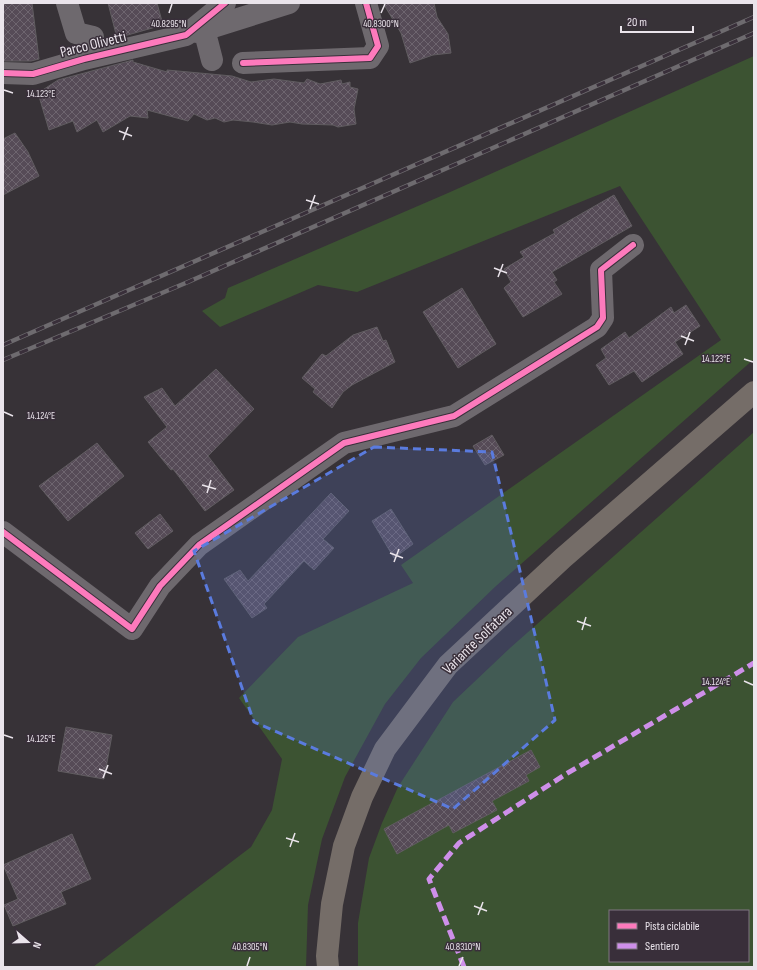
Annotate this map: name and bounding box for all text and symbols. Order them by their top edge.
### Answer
scale bar [621,8,693,34]
text: 20 m [627,15,647,30]
text: 40.8295°N [151,18,187,30]
text: 40.8300°N [363,18,399,30]
street label: Parco Olivetti [58,27,128,62]
text: 14.123°E [27,88,55,100]
text: 14.123°E [702,353,730,365]
text: 14.124°E [27,410,55,422]
street label: Variante Solfatara [438,602,516,678]
text: 14.124°E [702,676,730,688]
text: 14.125°E [27,733,55,745]
legend [609,910,749,962]
text: Pista ciclabile [645,919,700,934]
north arrow [8,922,48,962]
text: Sentiero [645,939,679,954]
text: N [30,940,44,950]
text: 40.8305°N [232,941,268,953]
text: 40.8310°N [446,941,480,953]

